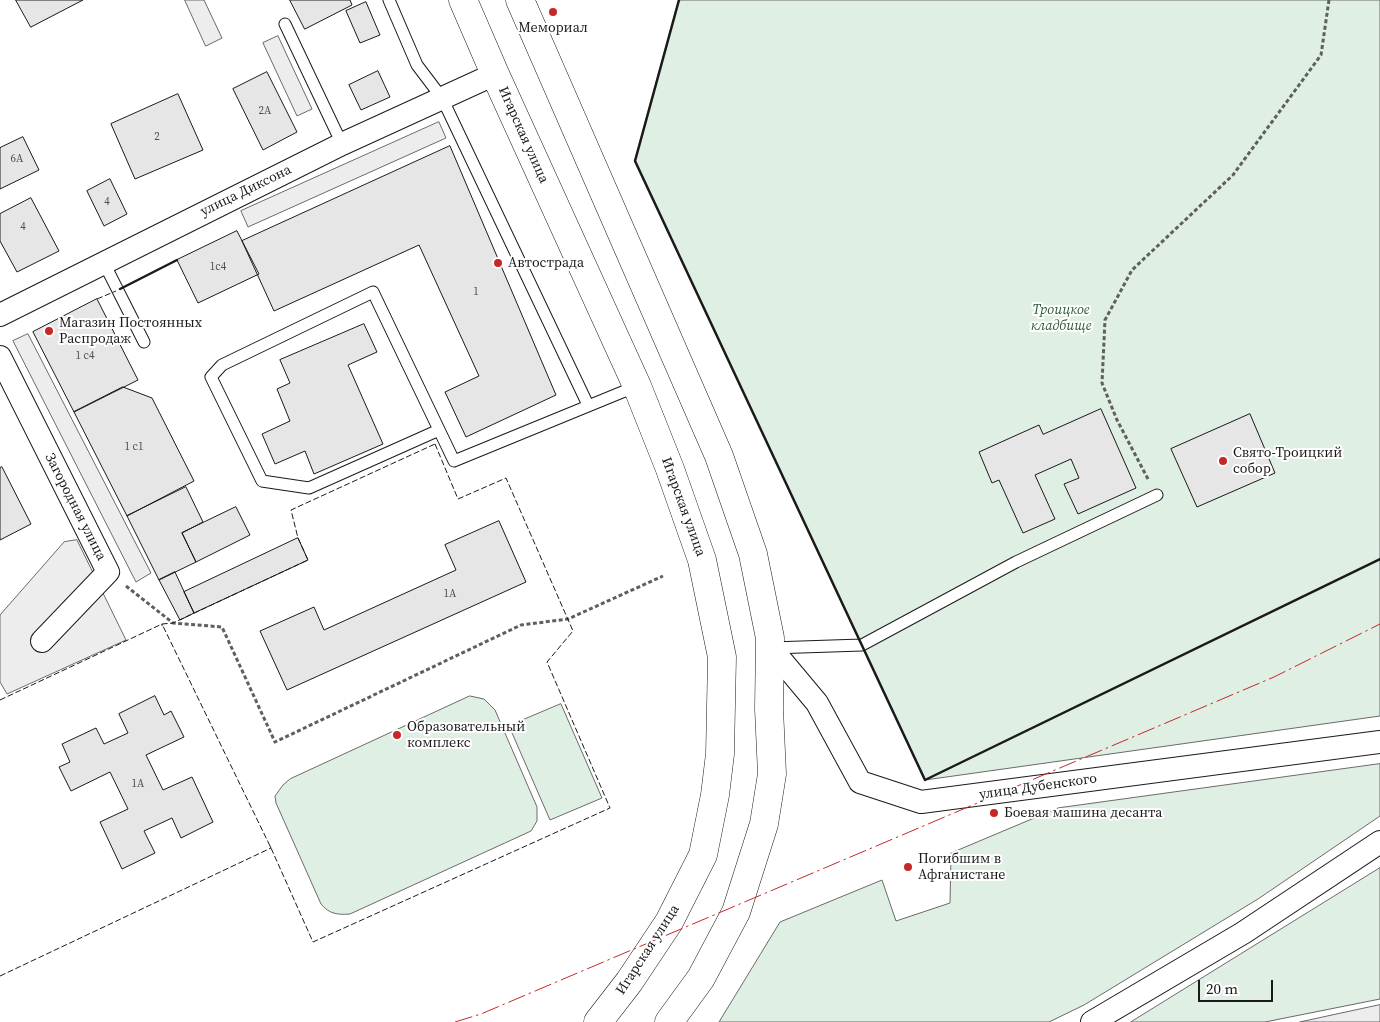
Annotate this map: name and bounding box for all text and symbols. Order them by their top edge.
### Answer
marker: Мемориал [547,6,559,18]
place label: Мемориал [518,20,588,36]
street label: Игарская улица [494,84,552,186]
house number: 2А [259,104,271,118]
house number: 2 [154,130,160,144]
house number: 6А [11,152,23,166]
street label: улица Диксона [198,162,294,220]
house number: 4 [104,195,110,209]
house number: 4 [20,220,26,234]
place label: Автострада [508,255,584,271]
marker: Автострада [492,257,504,269]
house number: 1с4 [210,260,226,274]
house number: 1 [473,285,479,299]
park label: Троицкое кладбище [1031,302,1091,334]
place label: Магазин Постоянных Распродаж [59,315,202,348]
marker: Магазин Постоянных Распродаж [43,325,55,337]
house number: 1 с4 [76,349,94,363]
house number: 1 с1 [125,440,143,454]
place label: Свято-Троицкий собор [1233,445,1342,478]
street label: Загородная улица [41,451,109,563]
street label: Игарская улица [657,455,709,559]
marker: Свято-Троицкий собор [1217,455,1229,467]
house number: 1А [444,587,456,601]
place label: Образовательный комплекс [407,719,525,752]
marker: Образовательный комплекс [391,729,403,741]
street label: улица Дубенского [978,770,1098,804]
house number: 1А [132,777,144,791]
place label: Боевая машина десанта [1004,805,1162,821]
marker: Боевая машина десанта [988,807,1000,819]
place label: Погибшим в Афганистане [918,851,1006,884]
marker: Погибшим в Афганистане [902,861,914,873]
street label: Игарская улица [613,902,683,998]
scale bar [1200,970,1275,1002]
text: 20 m [1206,978,1238,999]

